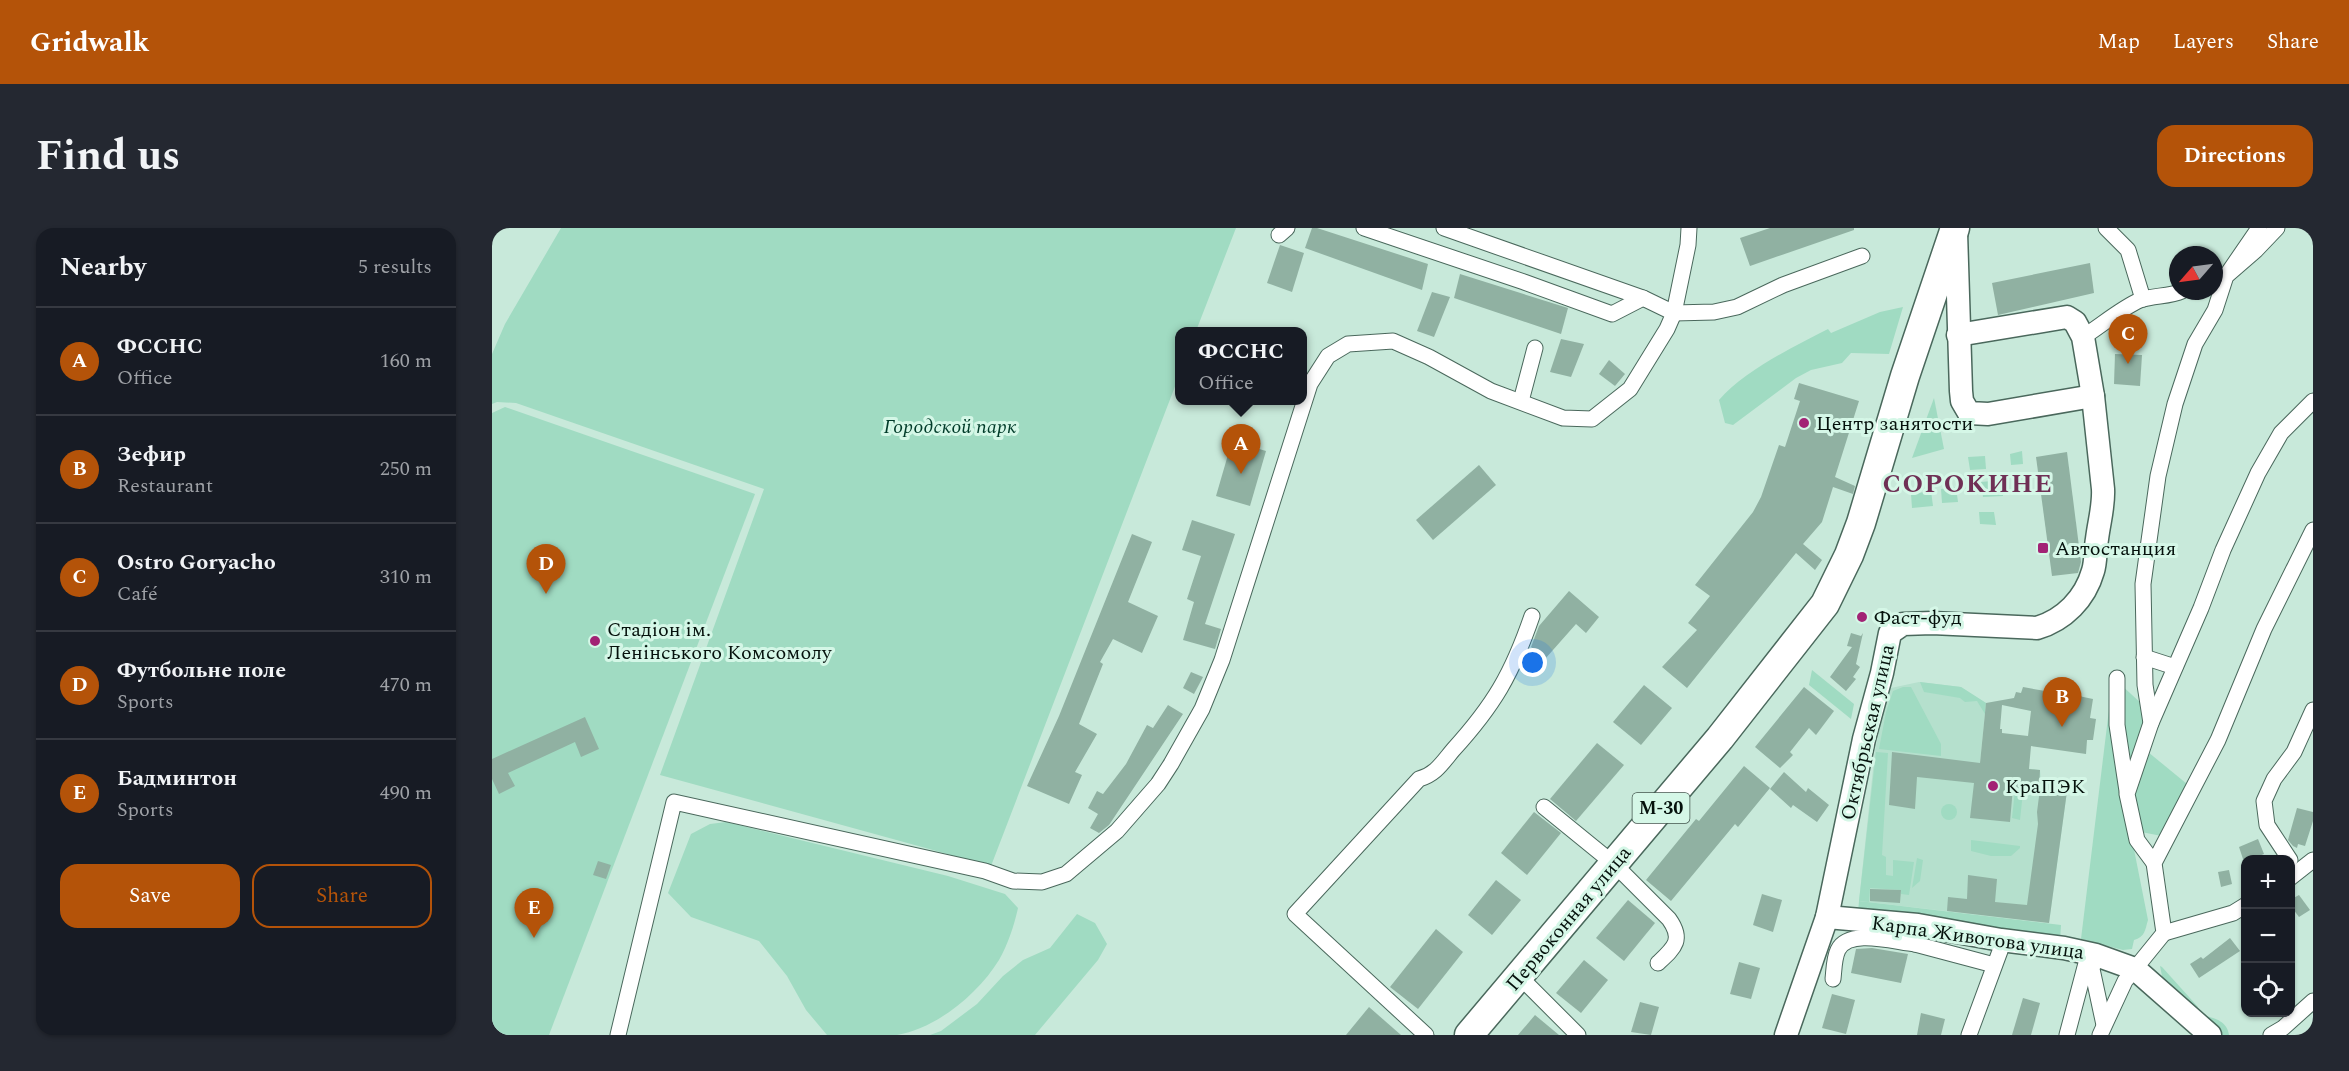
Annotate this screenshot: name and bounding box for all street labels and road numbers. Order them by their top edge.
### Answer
street label: Октябрьская улица [1833,641,1903,823]
road number: М-30 [1632,793,1690,823]
street label: Первоконная улица [1499,839,1639,998]
street label: Карпа Животова улица [1870,908,2086,968]

